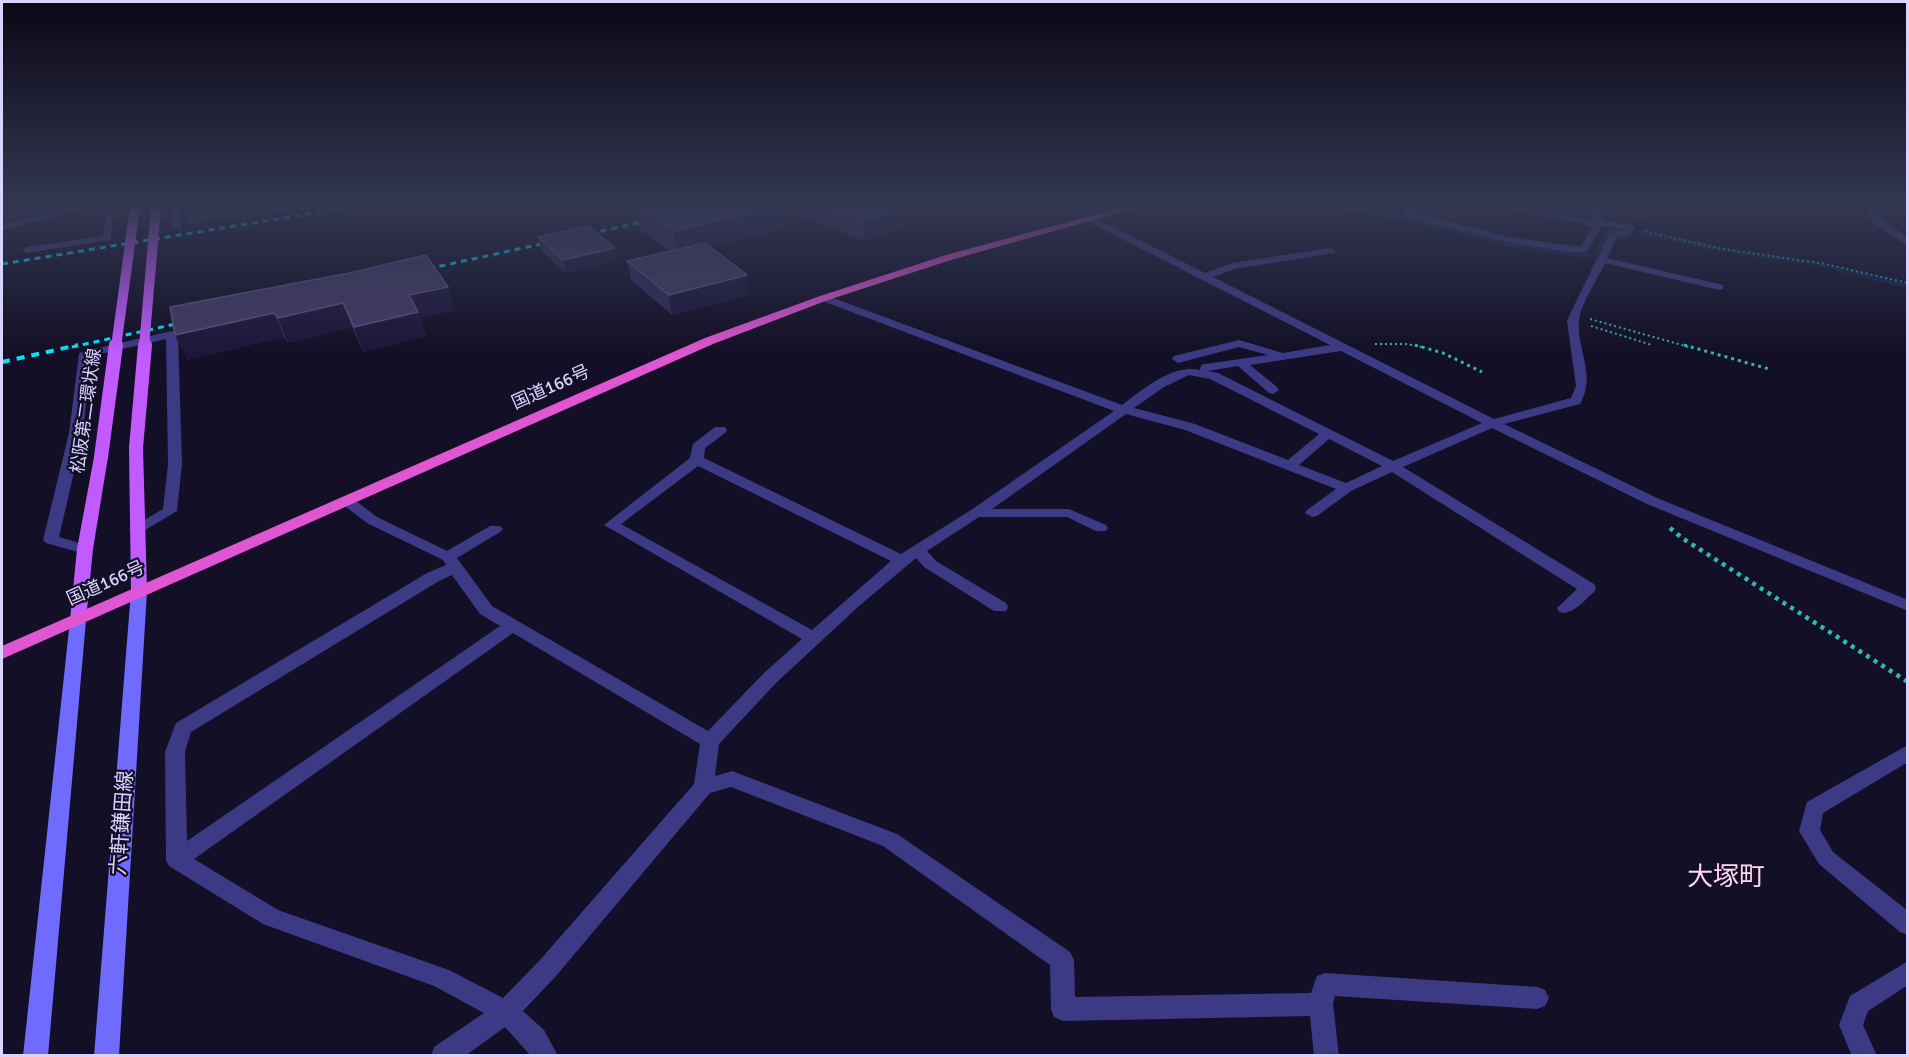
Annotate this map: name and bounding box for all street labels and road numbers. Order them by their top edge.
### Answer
street label: 松阪第二環状線 [68,347,106,475]
street label: 国道166号 [509,361,593,415]
street label: 国道166号 [64,557,148,611]
street label: 六軒鎌田線 [107,770,139,876]

